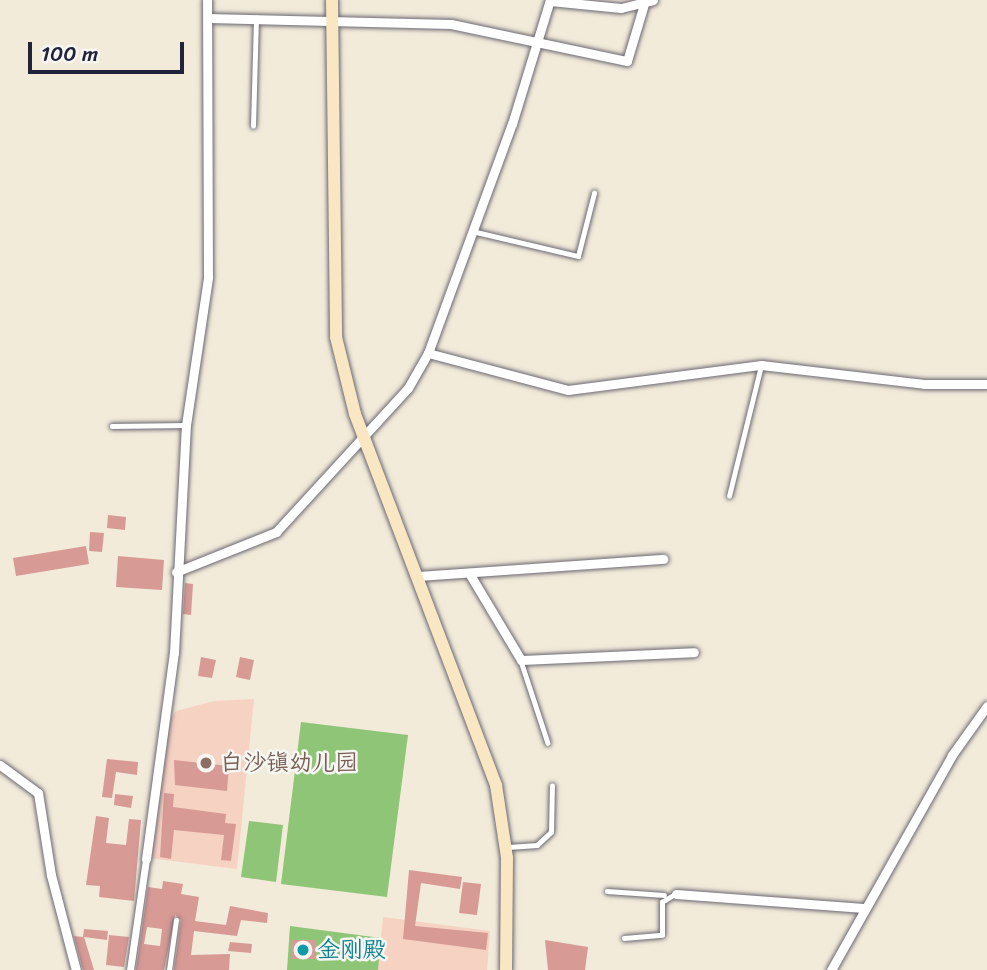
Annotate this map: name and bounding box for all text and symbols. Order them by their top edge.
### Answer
scale bar [32,28,187,72]
text: 100 m [41,35,98,73]
place label: 白沙镇幼儿园 [220,749,358,777]
marker: 白沙镇幼儿园 [198,755,214,771]
place label: 金刚殿 [317,936,386,964]
marker: 金刚殿 [295,942,311,958]

